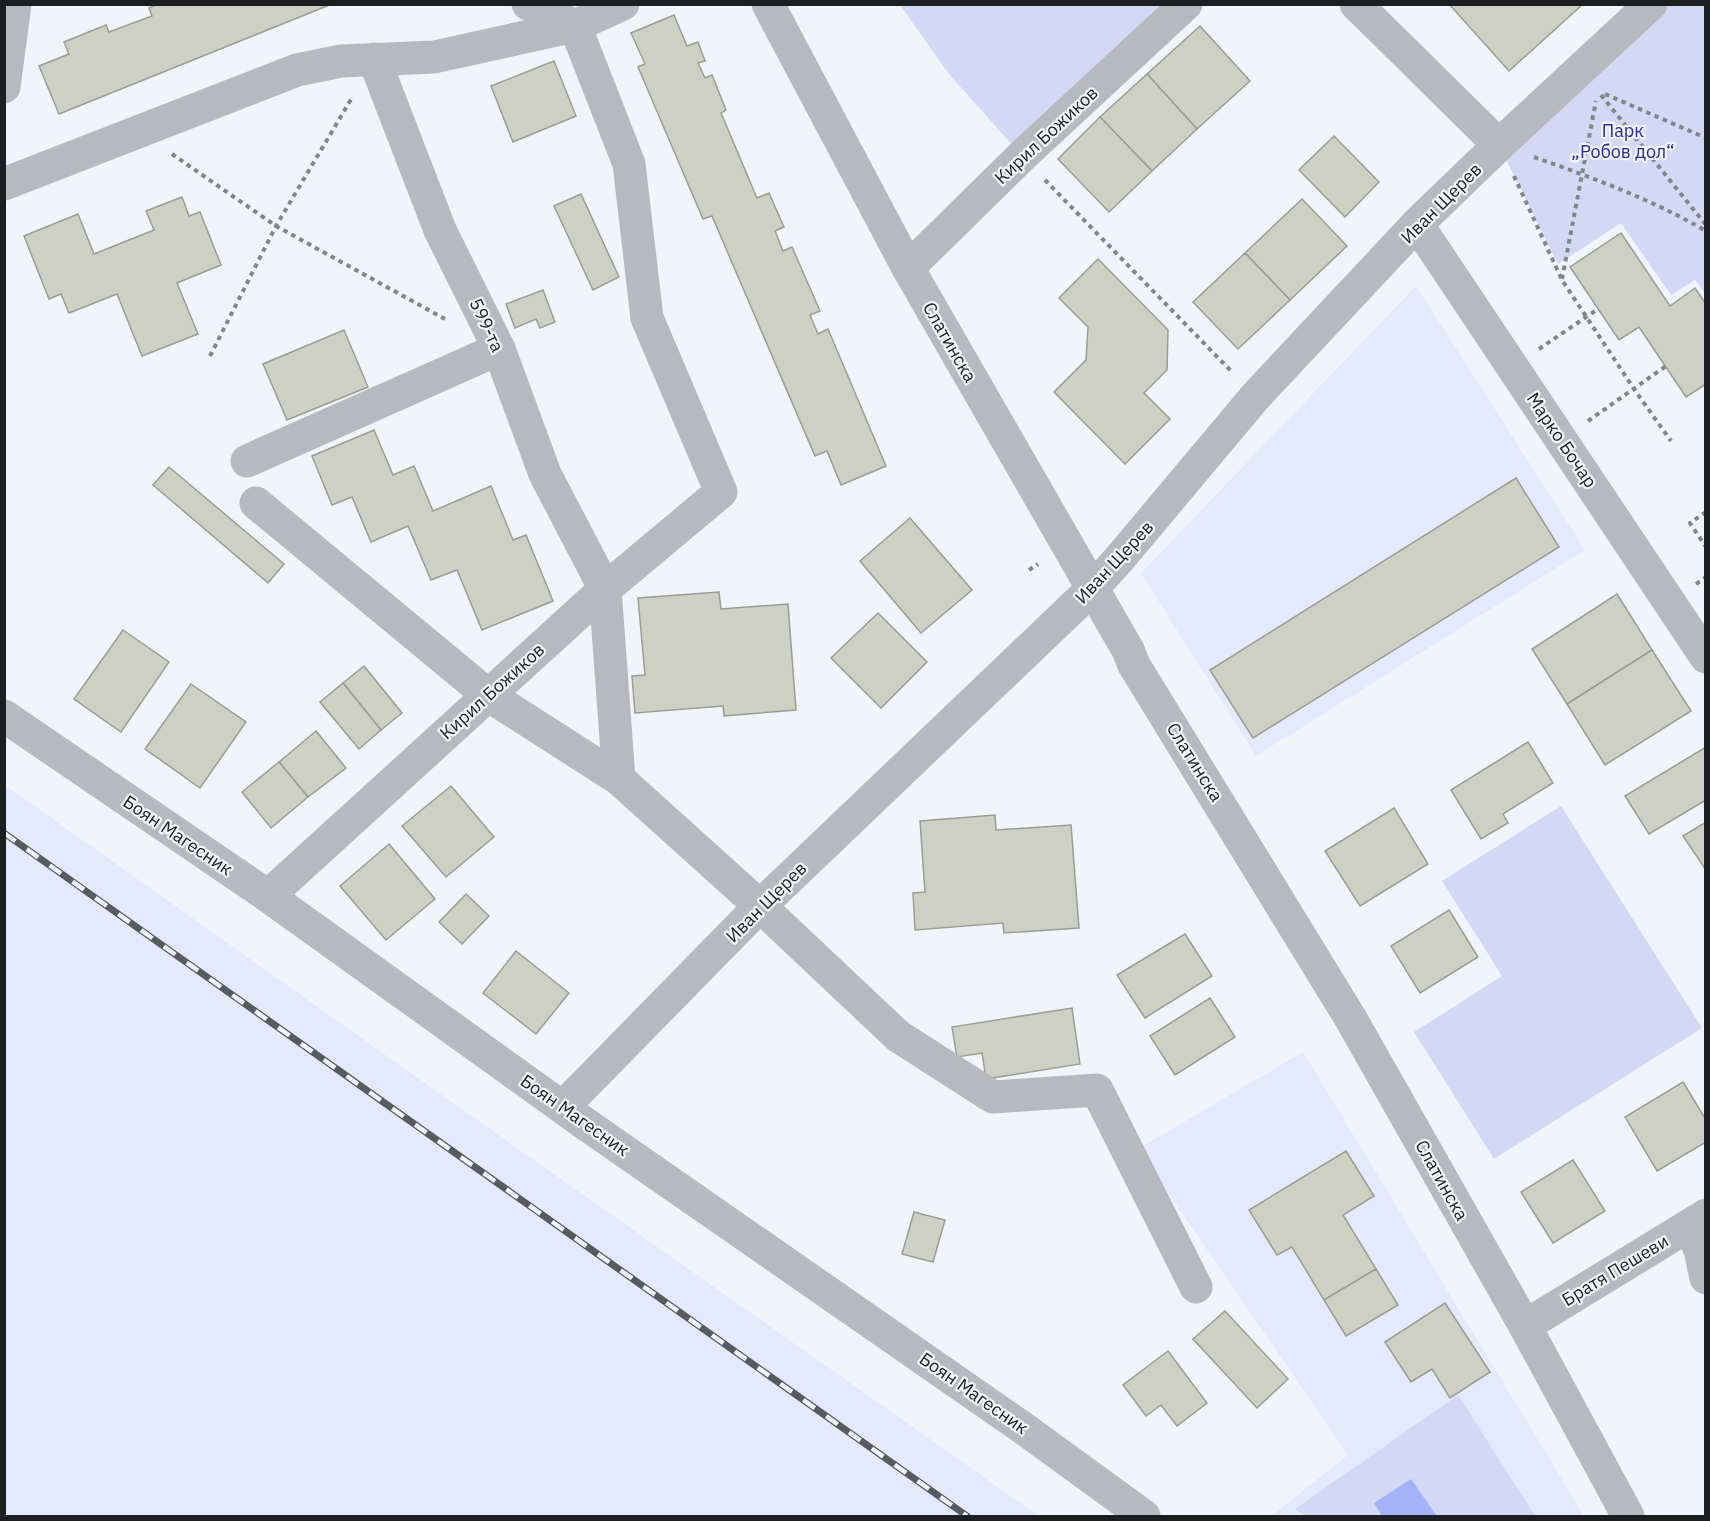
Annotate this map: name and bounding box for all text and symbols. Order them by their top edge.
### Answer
street label: Кирил Божиков [989,81,1103,189]
park label: Парк „Робов дол“ [1571,119,1675,163]
street label: Иван Щерев [1396,158,1486,248]
street label: 599-та [465,294,510,356]
street label: Слатинска [918,298,982,386]
street label: Марко Бочар [1522,388,1602,492]
street label: Иван Щерев [1070,516,1158,608]
street label: Кирил Божиков [435,638,549,744]
street label: Слатинска [1162,718,1228,806]
street label: Боян Магесник [119,790,237,880]
street label: Иван Щерев [721,857,811,947]
street label: Боян Магесник [516,1069,634,1161]
street label: Слатинска [1410,1136,1474,1225]
street label: Братя Пешеви [1557,1229,1673,1311]
street label: Боян Магесник [915,1347,1033,1439]

